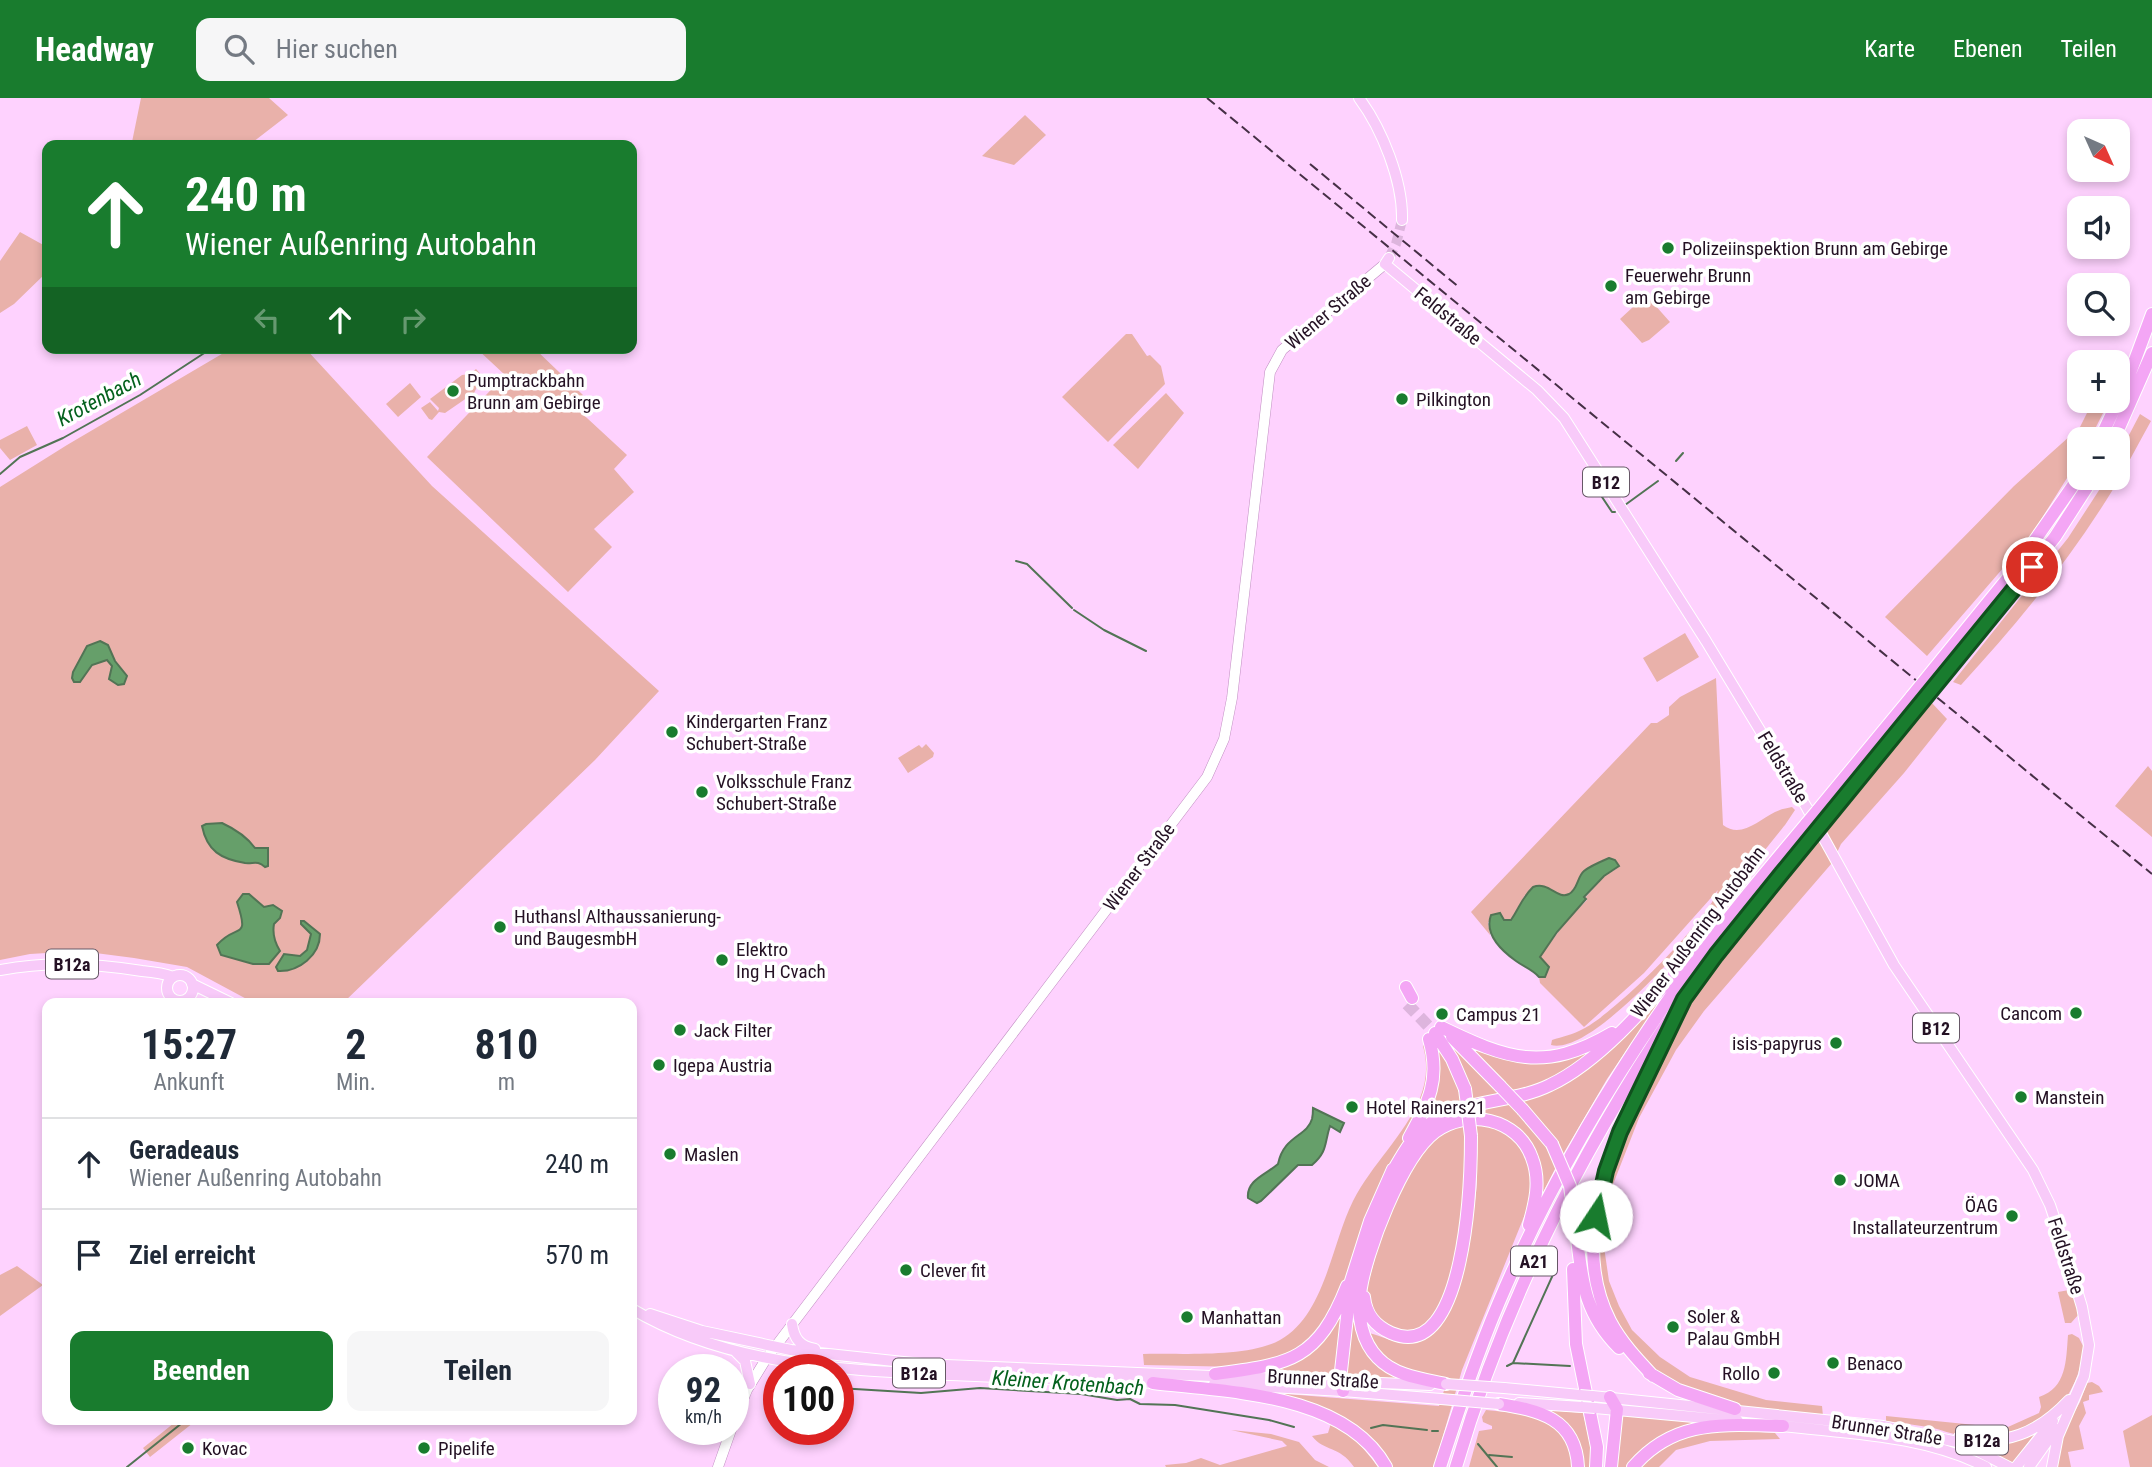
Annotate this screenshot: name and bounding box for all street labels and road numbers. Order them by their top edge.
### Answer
street label: Wiener Straße [1280,269,1376,355]
street label: Feldstraße [1410,282,1486,350]
road number: B12 [1583,468,1629,496]
street label: Feldstraße [1753,727,1813,807]
street label: Wiener Straße [1098,818,1180,916]
street label: Wiener Außenring Autobahn [1626,842,1770,1022]
road number: B12a [46,950,98,978]
road number: B12 [1913,1014,1959,1043]
street label: Feldstraße [2043,1215,2089,1297]
road number: A21 [1511,1246,1557,1276]
road number: B12a [893,1358,945,1388]
street label: Brunner Straße [1267,1365,1379,1393]
street label: Brunner Straße [1830,1410,1944,1450]
road number: B12a [1956,1426,2008,1455]

